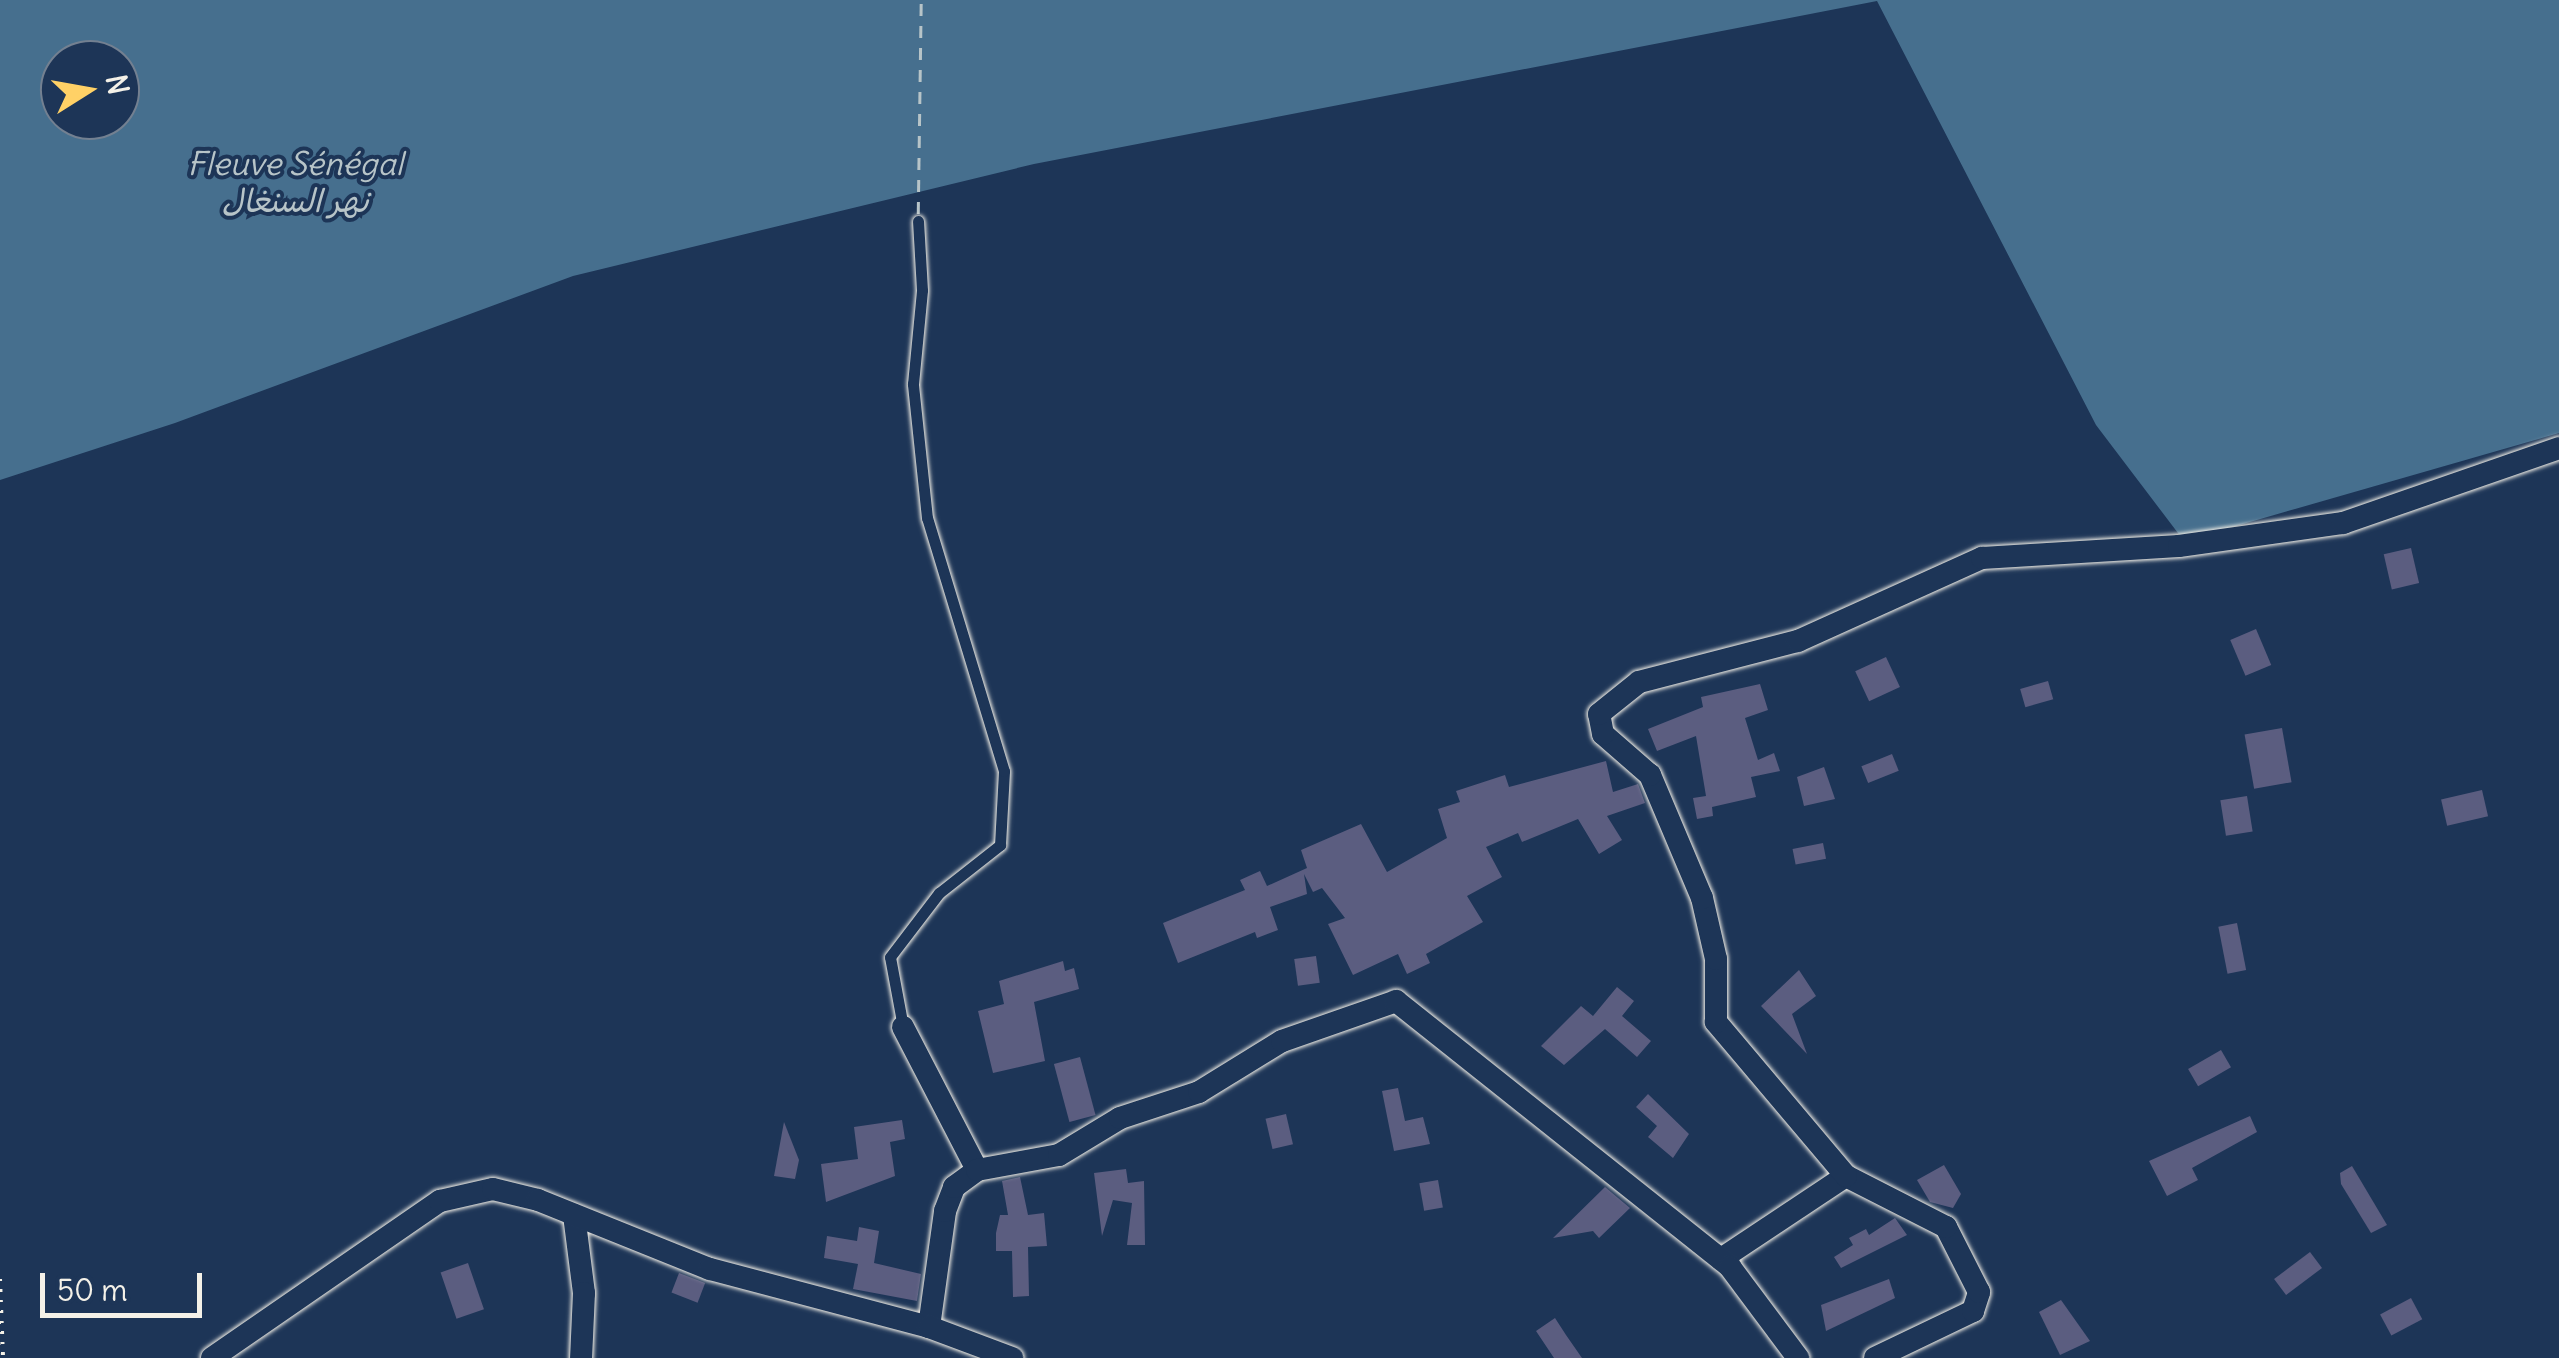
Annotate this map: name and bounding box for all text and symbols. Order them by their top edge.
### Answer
north arrow [40,40,140,140]
text: N [98,72,137,98]
water label: Fleuve Sénégal نهر السنغال [187,146,403,221]
scale bar [45,1253,208,1315]
text: 50 m [57,1271,127,1309]

